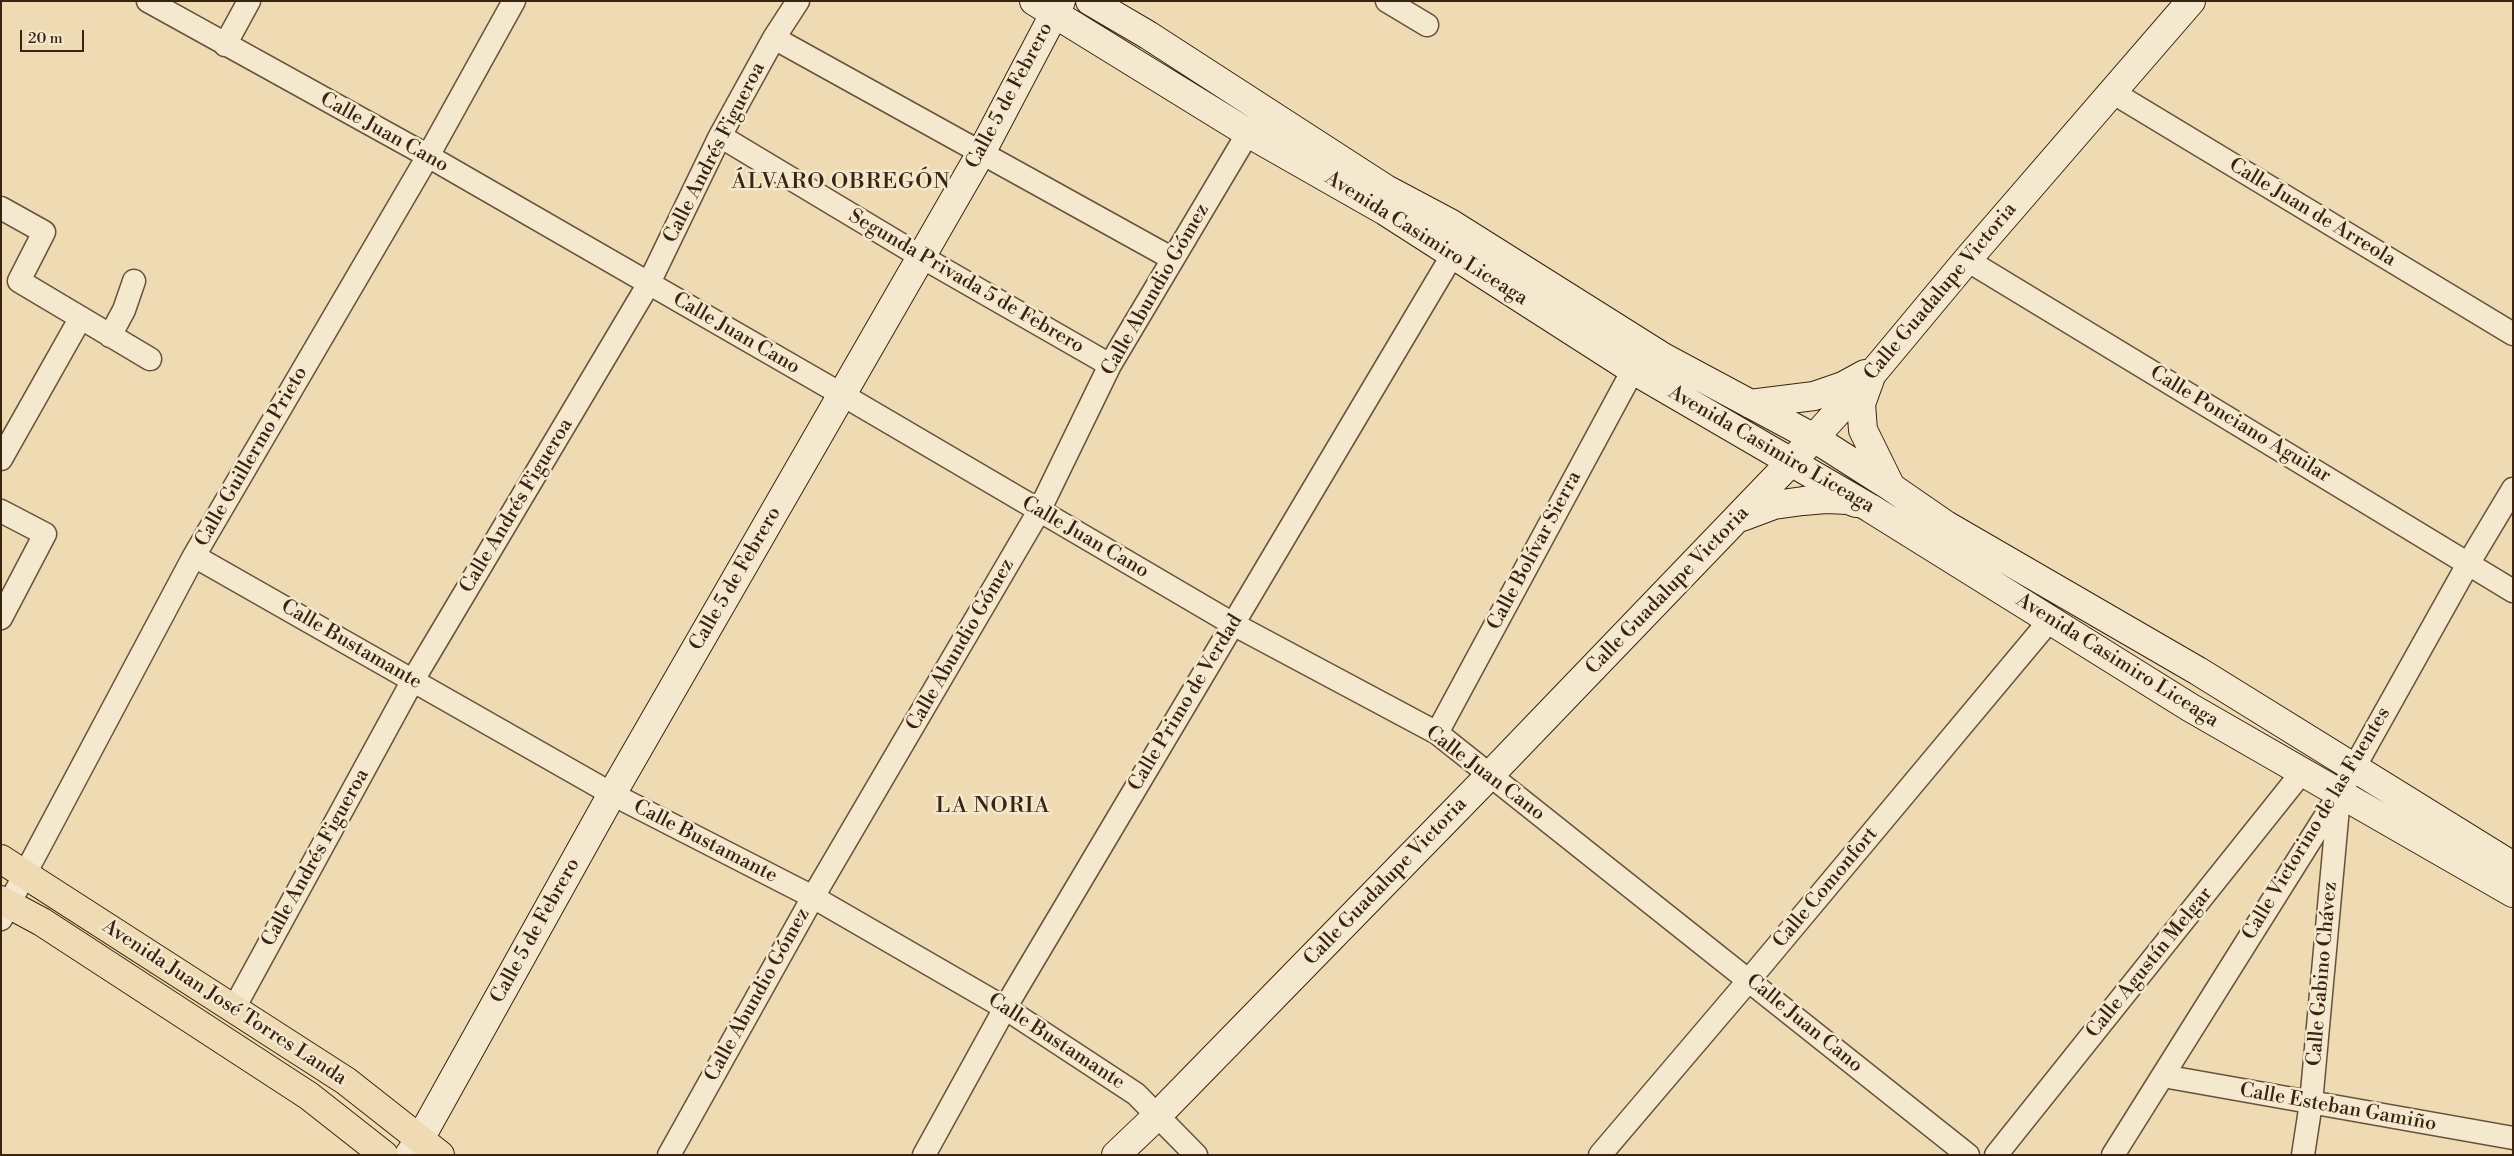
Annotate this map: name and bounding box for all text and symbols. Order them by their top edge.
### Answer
street label: Calle 5 de Febrero [961,19,1059,173]
scale bar [22,20,86,52]
text: 20 m [28,29,63,48]
street label: Calle Andrés Figueroa [659,59,771,247]
street label: Calle Juan Cano [316,88,452,178]
street label: Calle Juan de Arreola [2224,154,2400,272]
street label: Avenida Casimiro Liceaga [1320,167,1532,311]
district label: ÁLVARO OBREGÓN [730,170,952,196]
street label: Calle Guadalupe Victoria [1860,198,2022,386]
street label: Calle Abundio Gómez [1097,200,1215,380]
street label: Segunda Privada 5 de Febrero [844,205,1088,359]
street label: Calle Juan Cano [668,288,804,380]
street label: Calle Ponciano Aguilar [2145,361,2335,489]
street label: Calle Guillermo Prieto [191,363,313,551]
street label: Avenida Casimiro Liceaga [1664,381,1878,519]
street label: Calle Andrés Figueroa [455,414,579,598]
street label: Calle Bolívar Sierra [1483,467,1587,635]
street label: Calle Juan Cano [1017,492,1153,584]
street label: Calle Guadalupe Victoria [1581,502,1755,680]
street label: Calle 5 de Febrero [685,503,787,655]
street label: Calle Abundio Gómez [902,555,1020,735]
street label: Avenida Casimiro Liceaga [2011,589,2223,733]
street label: Calle Bustamante [276,595,426,695]
street label: Calle Primo de Verdad [1124,610,1248,796]
street label: Calle Victorino de las Fuentes [2238,703,2396,945]
street label: Calle Juan Cano [1421,721,1549,827]
street label: Calle Andrés Figueroa [257,765,375,951]
street label: Calle Guadalupe Victoria [1299,793,1473,971]
district label: LA NORIA [935,794,1051,820]
street label: Calle Bustamante [629,795,781,889]
street label: Calle Comonfort [1769,823,1883,953]
street label: Calle 5 de Febrero [486,854,586,1008]
street label: Calle Gabino Chávez [2303,881,2343,1067]
street label: Calle Agustín Melgar [2082,883,2218,1043]
street label: Calle Abundio Gómez [700,904,816,1086]
street label: Avenida Juan José Torres Landa [97,915,351,1091]
street label: Calle Juan Cano [1741,970,1867,1078]
street label: Calle Bustamante [983,989,1129,1095]
street label: Calle Esteban Gamiño [2238,1079,2438,1137]

